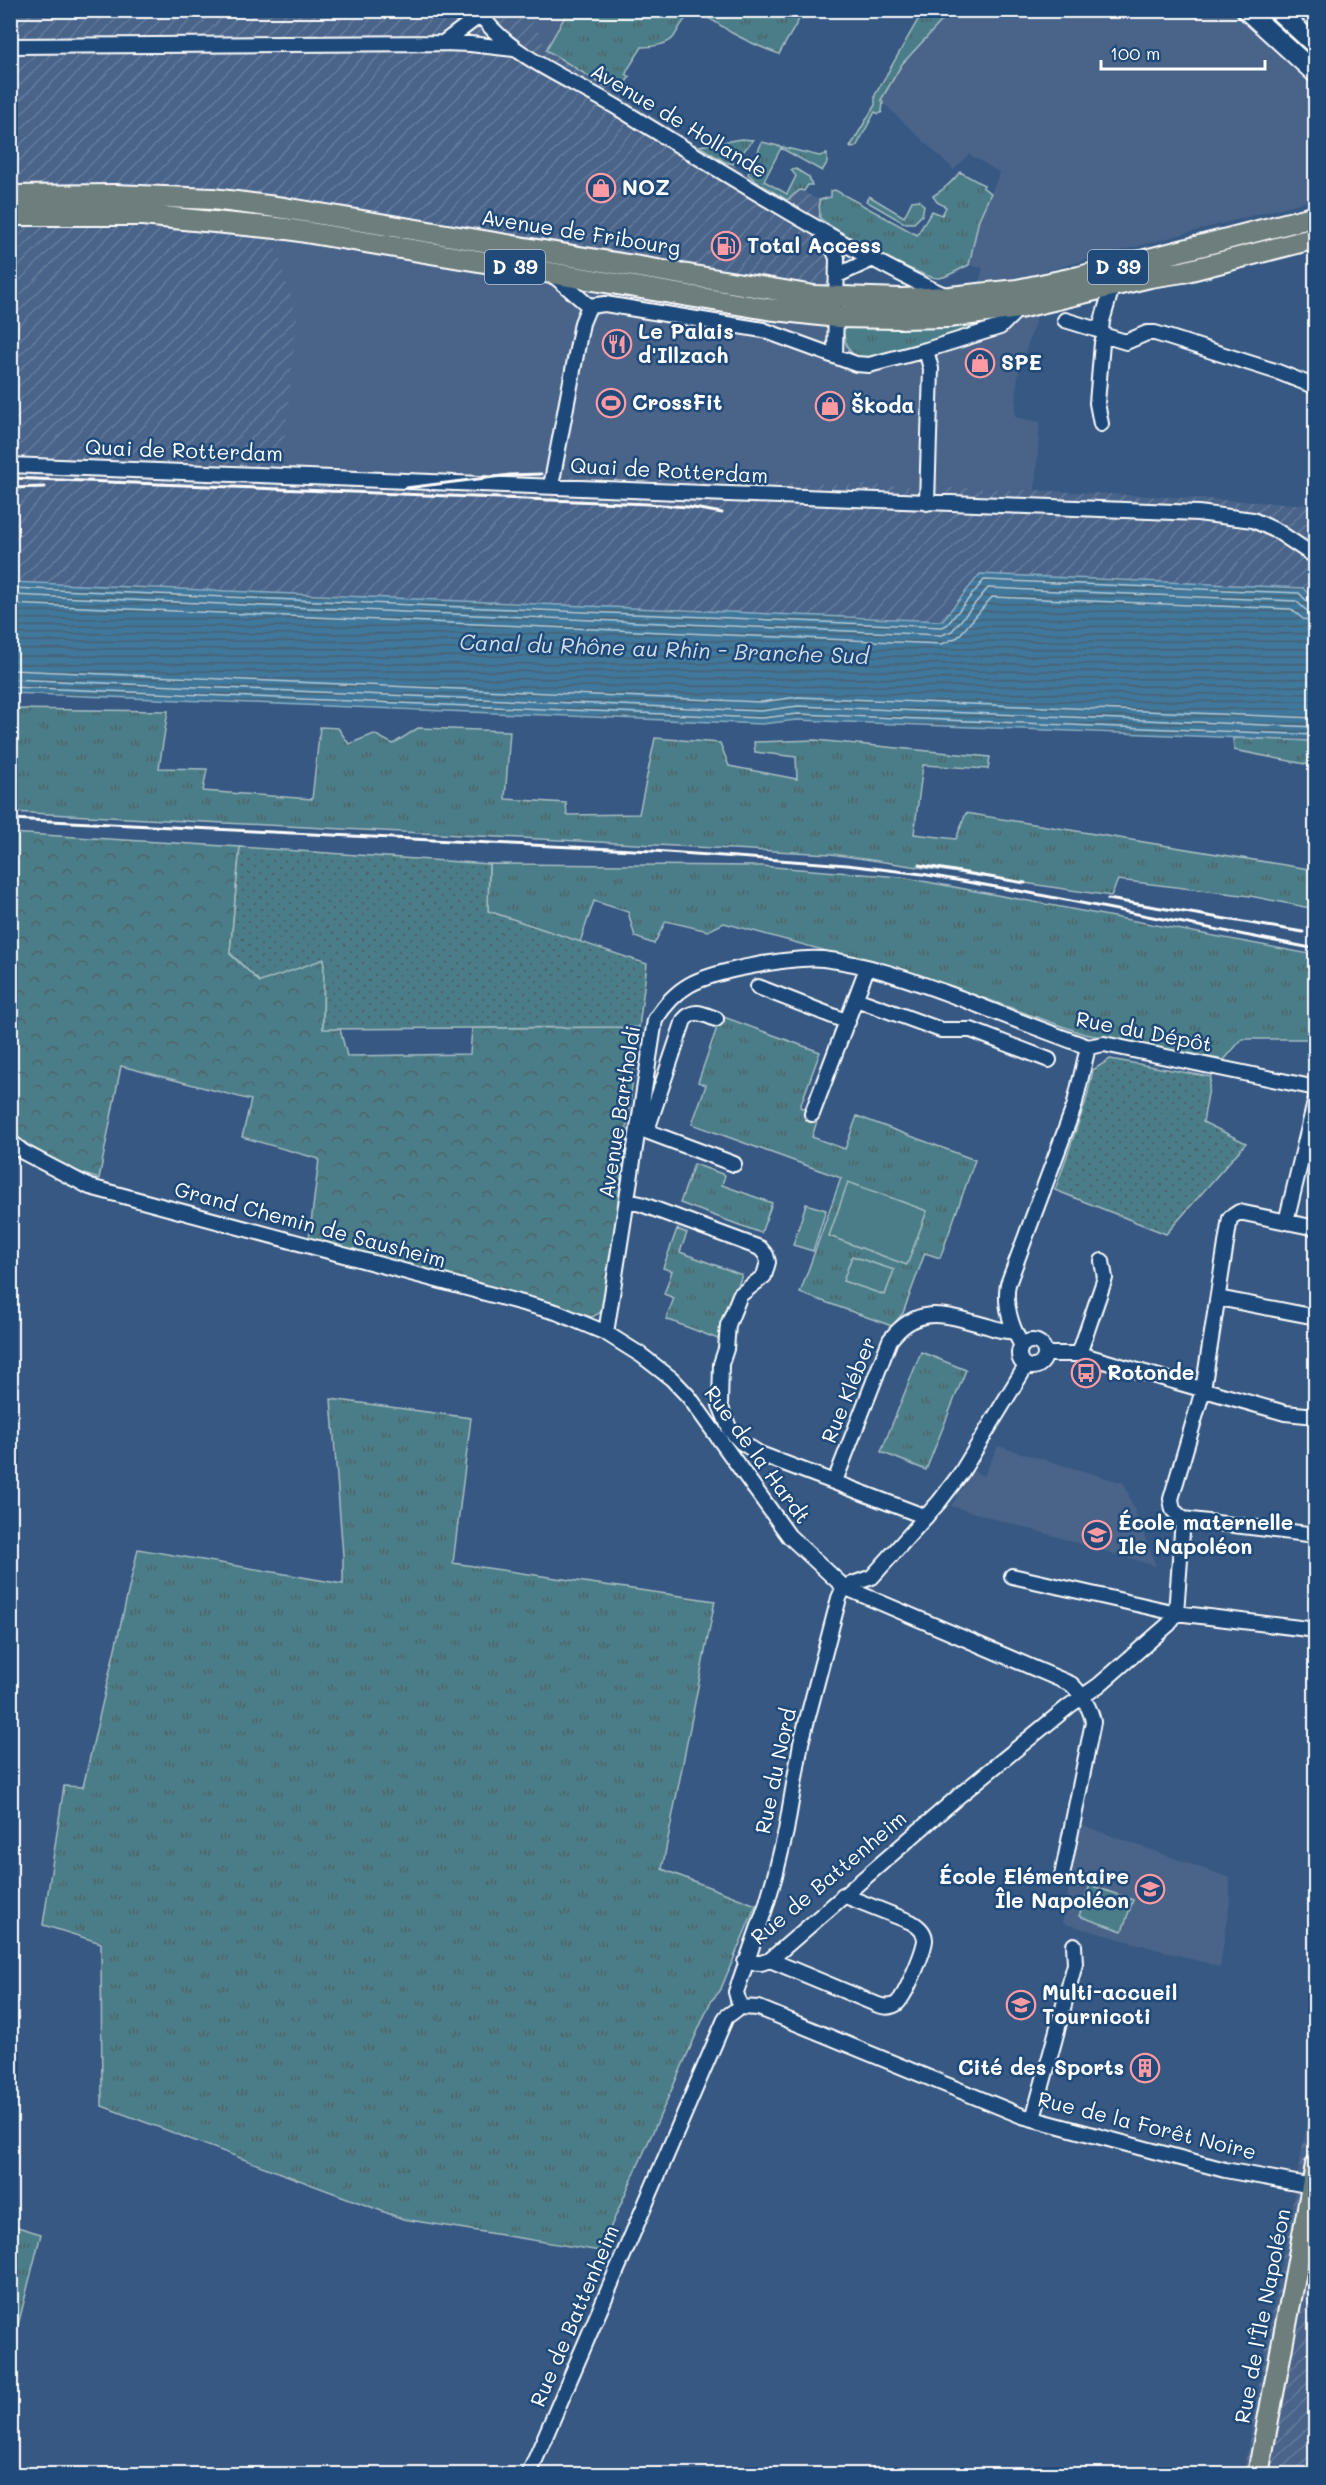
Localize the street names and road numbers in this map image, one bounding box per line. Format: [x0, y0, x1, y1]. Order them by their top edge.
street label: Avenue de Hollande [586, 56, 773, 183]
street label: Avenue de Fribourg [480, 202, 683, 261]
road number: D 39 [485, 250, 545, 284]
road number: D 39 [1088, 250, 1148, 284]
street label: Quai de Rotterdam [85, 433, 284, 466]
street label: Quai de Rotterdam [569, 451, 769, 488]
street label: Rue du Dépôt [1074, 1004, 1215, 1057]
street label: Avenue Bartholdi [592, 1023, 646, 1200]
street label: Grand Chemin de Sausheim [172, 1174, 449, 1273]
street label: Rue Kléber [814, 1332, 881, 1447]
street label: Rue de la Hardt [699, 1380, 817, 1528]
street label: Rue du Nord [748, 1705, 801, 1836]
street label: Rue de Battenheim [745, 1804, 911, 1950]
street label: Rue de la Forêt Noire [1035, 2084, 1259, 2165]
street label: Rue de l'Île Napoléon [1227, 2206, 1296, 2425]
street label: Rue de Battenheim [523, 2220, 624, 2410]

